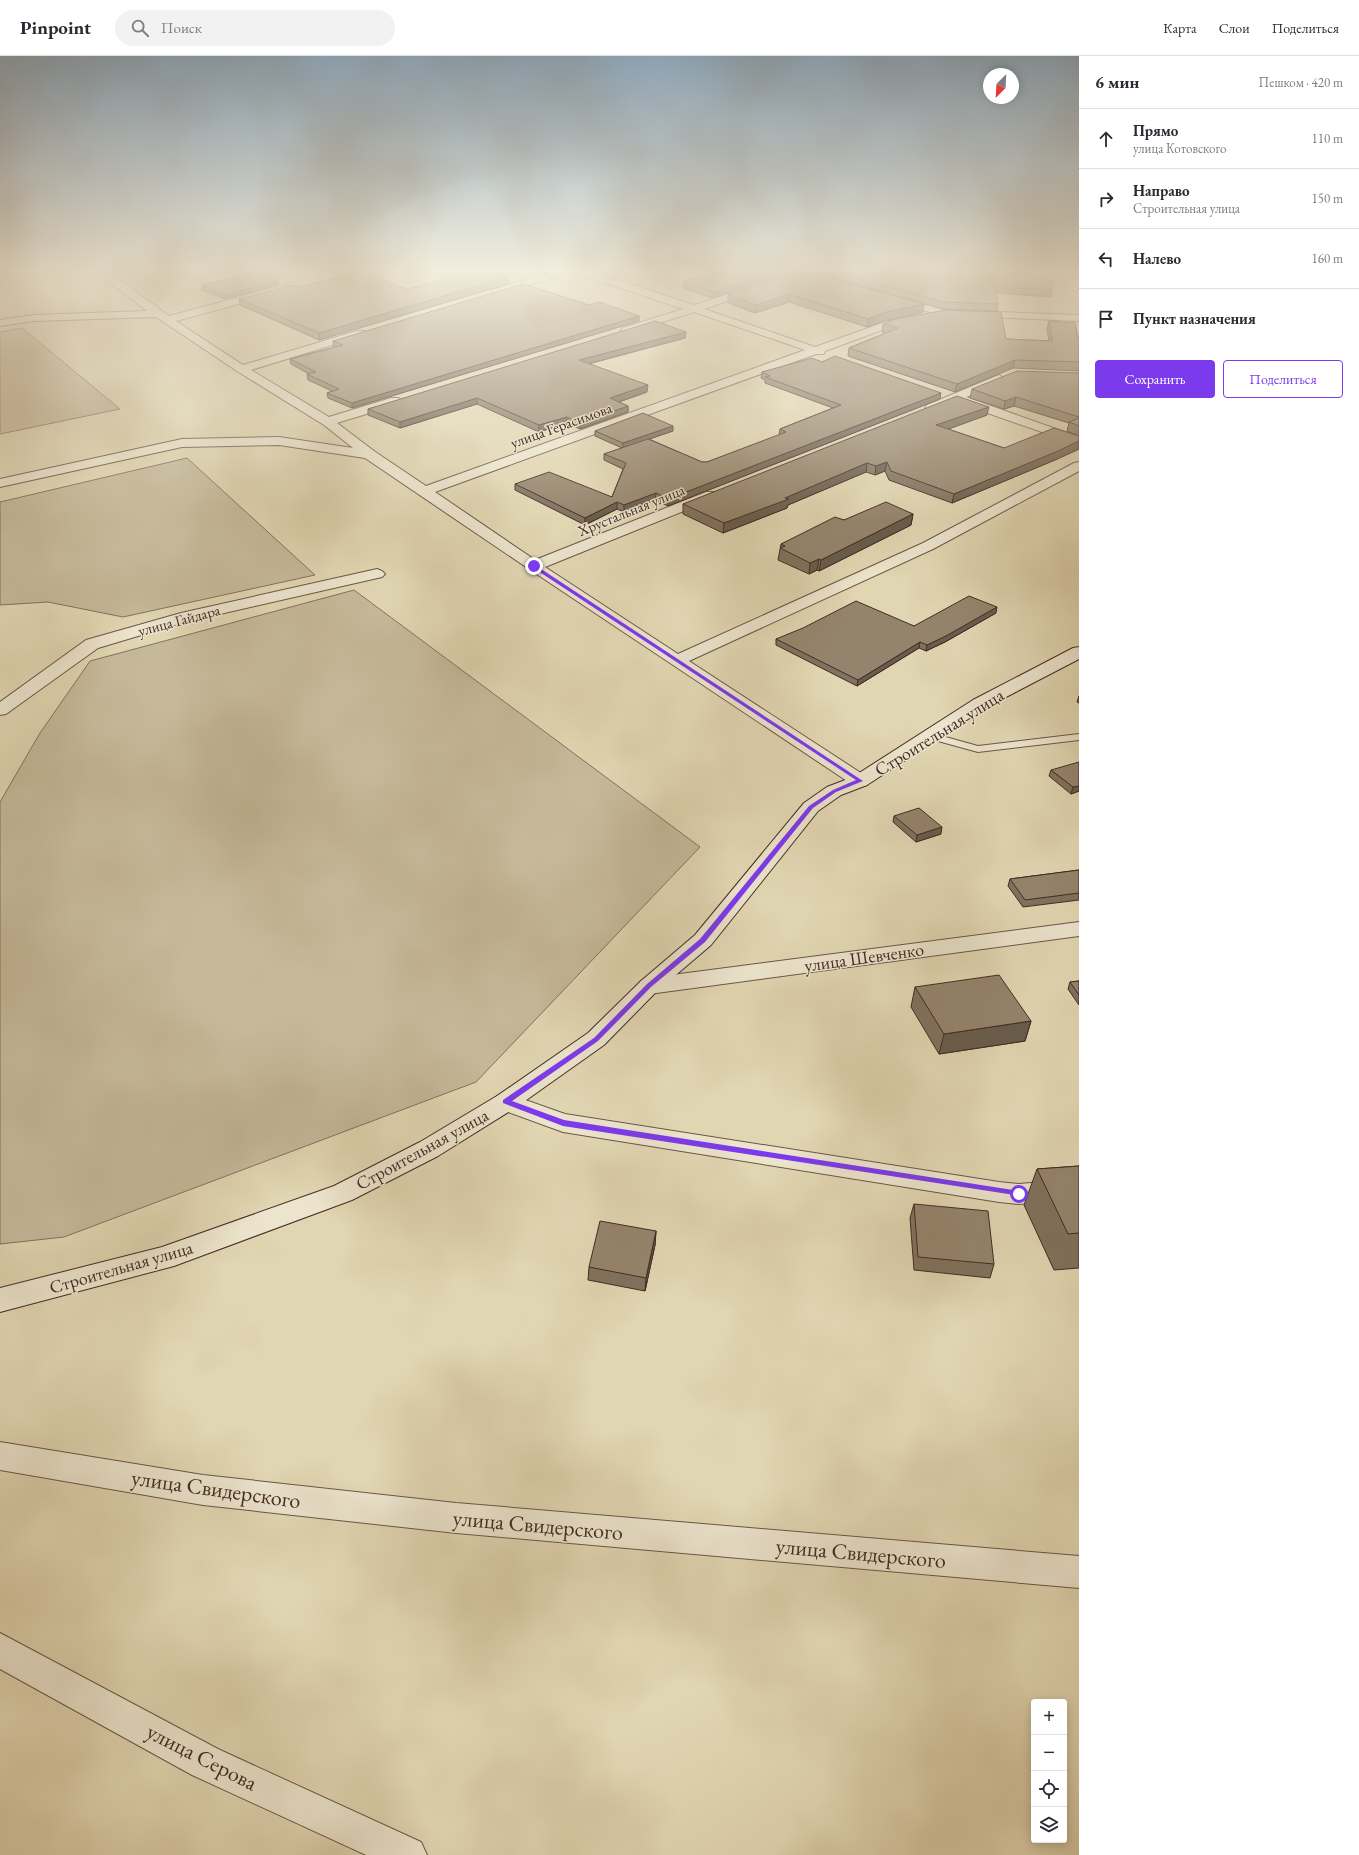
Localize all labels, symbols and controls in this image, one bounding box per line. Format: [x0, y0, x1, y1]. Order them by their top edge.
search box [115, 10, 395, 46]
text: Pinpoint [20, 15, 91, 40]
icon: search [129, 17, 151, 39]
text: Поиск [161, 18, 202, 37]
text: Карта [1163, 19, 1197, 37]
text: Слои [1219, 19, 1250, 37]
text: Поделиться [1272, 19, 1339, 37]
north arrow [983, 68, 1019, 104]
text: 6 мин [1095, 71, 1139, 93]
text: Пешком · 420 m [1259, 74, 1343, 91]
text: Прямо [1133, 121, 1178, 140]
icon: ahead [1095, 128, 1117, 150]
text: 110 m [1312, 130, 1343, 147]
text: улица Котовского [1133, 140, 1227, 157]
text: Направо [1133, 181, 1190, 200]
icon: right [1095, 188, 1117, 210]
text: 150 m [1312, 190, 1343, 207]
text: Строительная улица [1133, 200, 1240, 217]
icon: left [1095, 248, 1117, 270]
text: Налево [1133, 249, 1181, 268]
text: 160 m [1312, 250, 1343, 267]
icon: arrive [1095, 308, 1117, 330]
text: Пункт назначения [1133, 309, 1256, 328]
button: Сохранить [1095, 360, 1215, 398]
button: Поделиться [1223, 360, 1343, 398]
street label: улица Герасимова [508, 398, 614, 452]
street label: Хрустальная улица [574, 480, 687, 541]
route end [525, 557, 543, 575]
street label: улица Гайдара [136, 600, 222, 640]
street label: Строительная улица [870, 683, 1009, 781]
street label: улица Шевченко [803, 937, 925, 977]
street label: Строительная улица [352, 1103, 493, 1195]
route start [1010, 1185, 1028, 1203]
street label: Строительная улица [47, 1235, 196, 1298]
street label: улица Свидерского [129, 1463, 303, 1515]
street label: улица Свидерского [452, 1503, 624, 1547]
street label: улица Свидерского [775, 1531, 947, 1575]
map controls [1031, 1699, 1067, 1843]
button: + [1031, 1699, 1067, 1735]
street label: улица Серова [142, 1717, 262, 1797]
button: − [1031, 1735, 1067, 1771]
button: locate [1031, 1771, 1067, 1807]
button: layers [1031, 1807, 1067, 1843]

